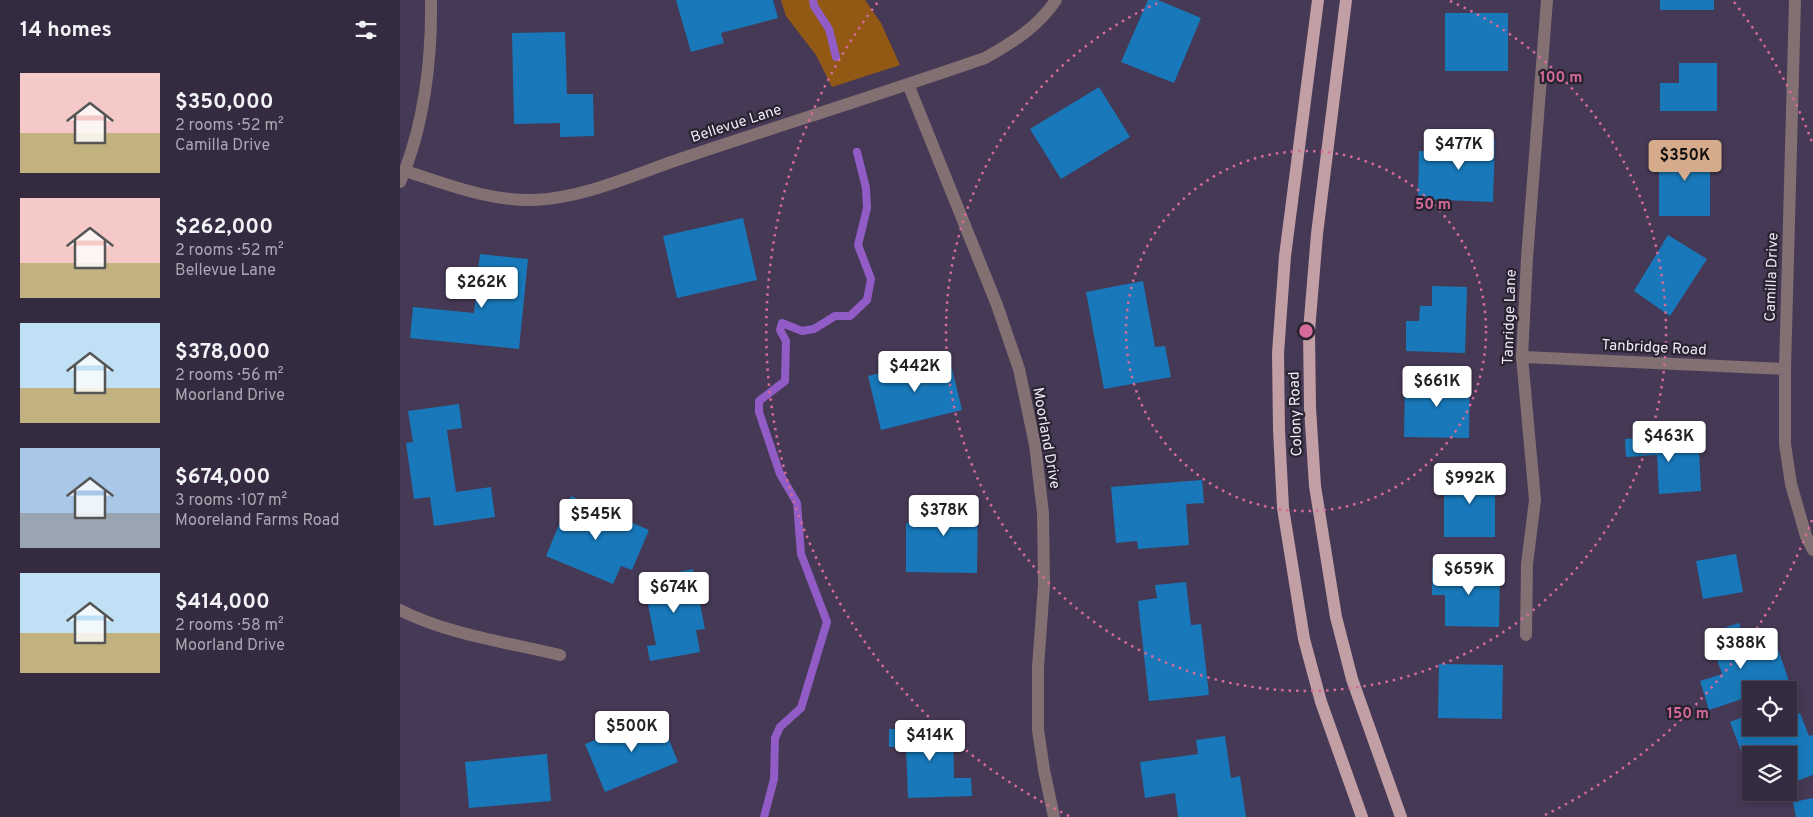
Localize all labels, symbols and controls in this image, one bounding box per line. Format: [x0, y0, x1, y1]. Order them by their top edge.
icon: filters [352, 16, 380, 44]
text: 14 homes [20, 17, 112, 44]
text: 100 m [1540, 69, 1582, 88]
text: $350,000 [175, 89, 274, 116]
icon: home [60, 93, 120, 153]
street label: Bellevue Lane [689, 101, 784, 148]
text: 2 rooms · 52 m² [175, 116, 284, 136]
pin: $477K [1424, 128, 1494, 171]
text: $477K [1435, 135, 1483, 155]
text: Camilla Drive [175, 136, 270, 156]
pin: $350K [1650, 140, 1720, 182]
text: $350K [1660, 146, 1710, 166]
text: 50 m [1415, 196, 1451, 215]
text: $262,000 [175, 214, 273, 241]
icon: home [60, 218, 120, 278]
street label: Camilla Drive [1761, 232, 1784, 322]
text: 2 rooms · 52 m² [175, 241, 284, 261]
text: Bellevue Lane [175, 261, 276, 281]
pin: $262K [447, 266, 517, 309]
street label: Tanridge Lane [1499, 269, 1522, 365]
text: $262K [457, 273, 507, 293]
centre of rings [1297, 322, 1315, 340]
street label: Tanbridge Road [1601, 336, 1707, 361]
text: $378,000 [175, 339, 270, 366]
icon: home [60, 343, 120, 403]
pin: $442K [880, 350, 950, 393]
text: $442K [889, 357, 941, 377]
text: 2 rooms · 56 m² [175, 366, 284, 386]
pin: $661K [1402, 366, 1472, 408]
street label: Colony Road [1286, 371, 1307, 457]
text: $661K [1413, 372, 1461, 392]
text: Moorland Drive [175, 386, 285, 406]
street label: Moorland Drive [1027, 386, 1064, 491]
pin: $463K [1634, 420, 1704, 463]
text: $463K [1644, 427, 1694, 447]
pin: $992K [1435, 462, 1505, 505]
text: $674,000 [175, 464, 270, 491]
icon: home [60, 468, 120, 528]
text: $992K [1445, 469, 1495, 489]
text: 3 rooms · 107 m² [175, 491, 287, 511]
pin: $378K [909, 494, 979, 537]
pin: $545K [561, 498, 631, 541]
text: $378K [920, 501, 968, 521]
text: $545K [570, 505, 622, 525]
text: Mooreland Farms Road [175, 511, 340, 531]
pin: $659K [1434, 554, 1504, 596]
text: $659K [1444, 560, 1494, 580]
pin: $674K [639, 572, 709, 614]
text: $674K [650, 578, 698, 598]
text: $414,000 [175, 589, 270, 616]
icon: home [60, 593, 120, 653]
text: 2 rooms · 58 m² [175, 616, 284, 636]
pin: $388K [1706, 628, 1776, 670]
text: $388K [1716, 634, 1766, 654]
text: Moorland Drive [175, 636, 285, 656]
map controls [1742, 681, 1797, 801]
button: locate [1742, 681, 1797, 736]
text: 150 m [1667, 705, 1709, 724]
pin: $500K [597, 710, 667, 753]
text: $500K [606, 717, 658, 737]
pin: $414K [895, 720, 965, 762]
text: $414K [906, 726, 954, 746]
button: layers [1742, 746, 1797, 801]

